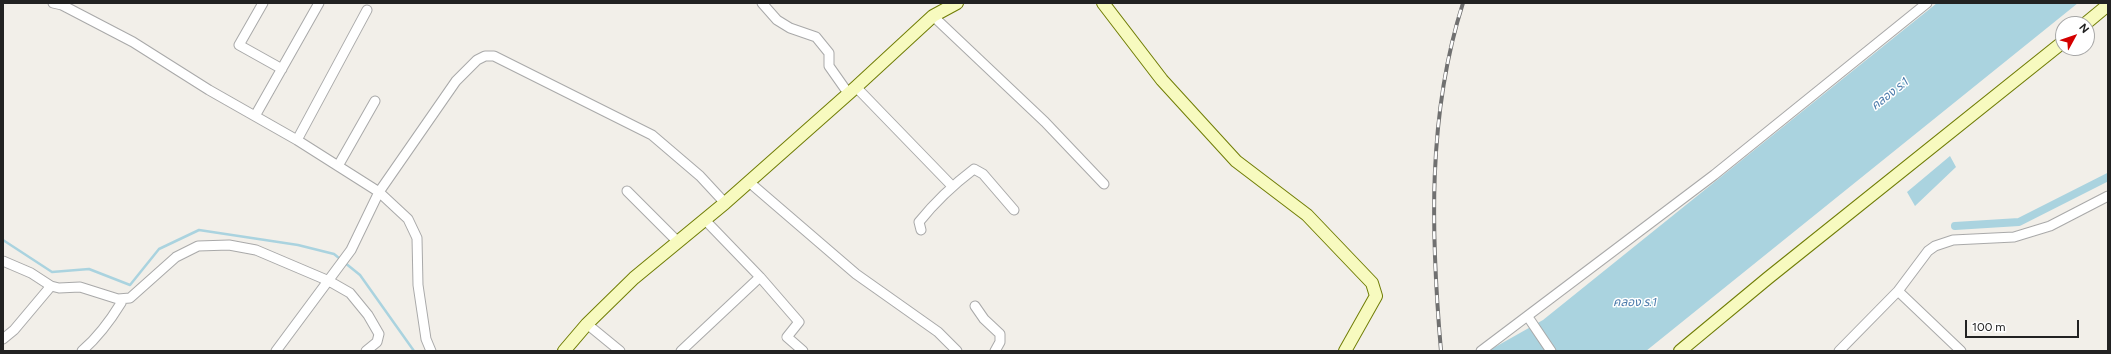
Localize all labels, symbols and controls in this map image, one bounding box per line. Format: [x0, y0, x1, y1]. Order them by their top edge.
north arrow [2055, 16, 2095, 56]
text: N [2076, 21, 2092, 36]
water label: คลอง ร.1 [1868, 75, 1912, 113]
water label: คลอง ร.1 [1613, 295, 1657, 309]
scale bar [1967, 312, 2081, 338]
text: 100 m [1972, 320, 2006, 334]

